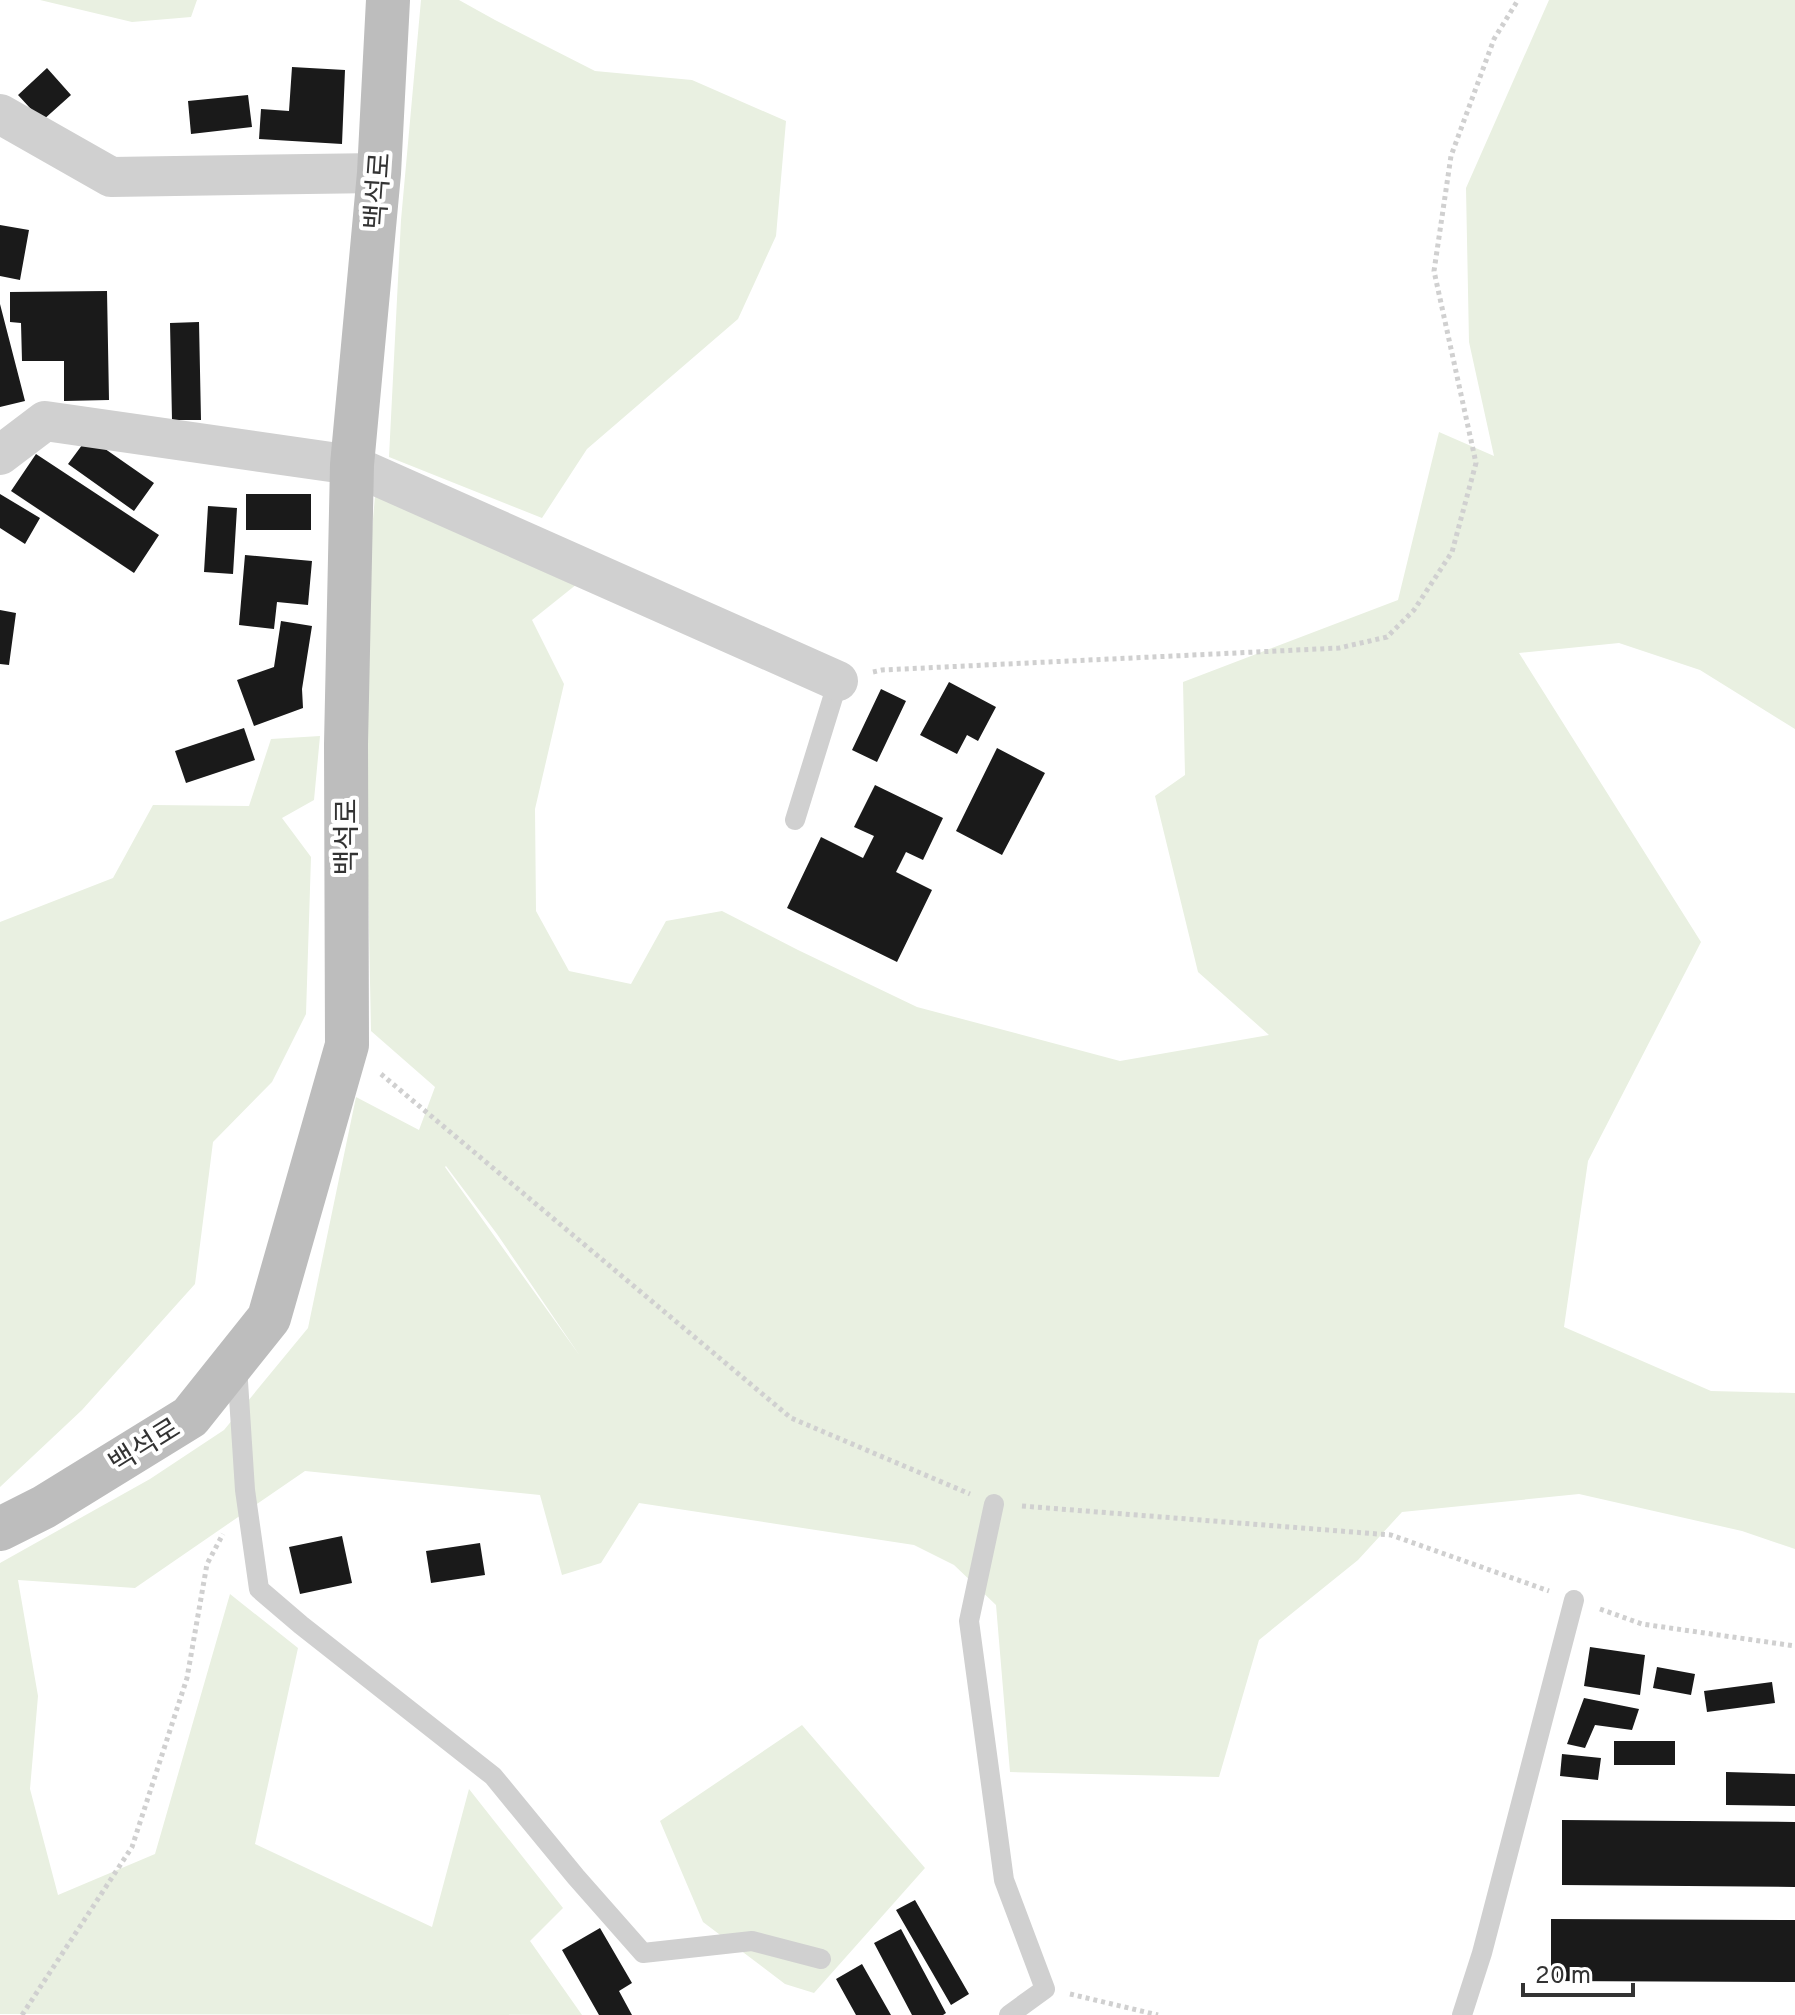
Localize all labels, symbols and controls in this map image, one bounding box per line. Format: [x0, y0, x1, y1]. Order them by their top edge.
street label: 백석로 [359, 151, 401, 231]
street label: 백석로 [331, 798, 367, 876]
street label: 백석로 [103, 1412, 188, 1483]
scale bar [1523, 1947, 1633, 1997]
text: 20 m [1535, 1962, 1591, 1992]

